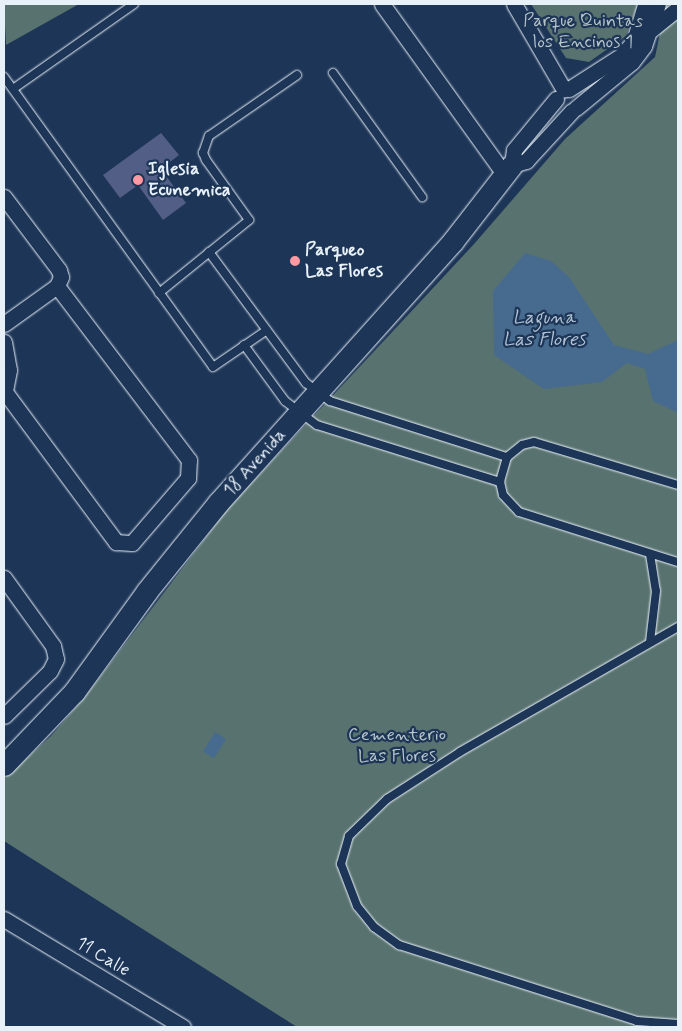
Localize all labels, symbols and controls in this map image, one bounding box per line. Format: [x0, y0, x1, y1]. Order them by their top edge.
park label: Parque Quintas los Encinos 1 [523, 11, 643, 54]
place label: Iglesia Ecunemica [148, 159, 231, 202]
marker: Iglesia Ecunemica [132, 174, 144, 186]
place label: Parqueo Las Flores [305, 240, 384, 282]
marker: Parqueo Las Flores [289, 255, 301, 267]
water label: Laguna Las Flores [502, 307, 586, 351]
street label: 18 Avenida [219, 425, 291, 501]
park label: Cementerio Las Flores [348, 725, 446, 768]
street label: 11 Calle [72, 932, 134, 982]

